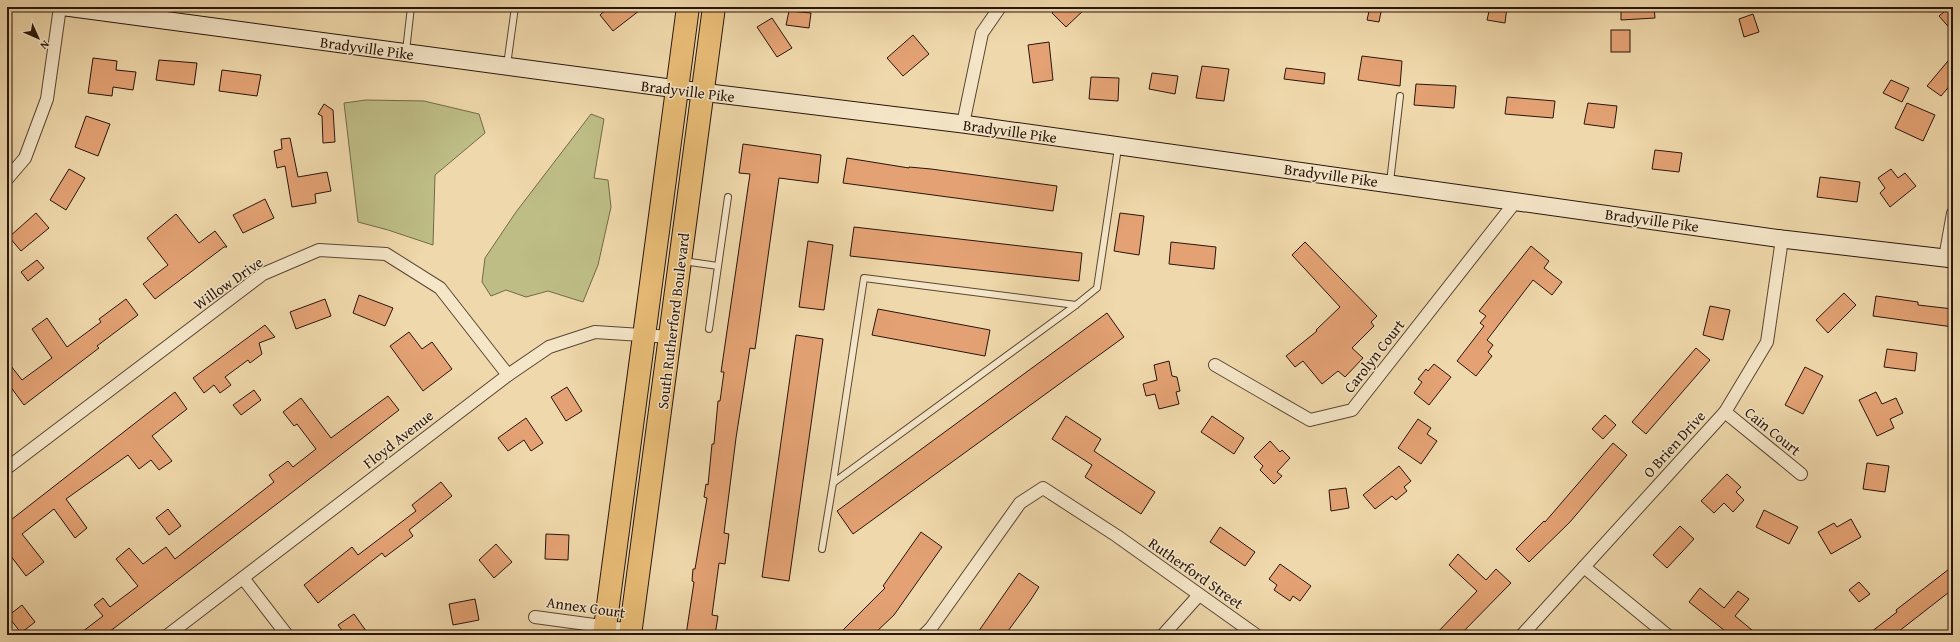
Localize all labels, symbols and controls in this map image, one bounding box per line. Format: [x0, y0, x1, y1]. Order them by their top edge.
north arrow [18, 18, 58, 58]
street label: Bradyville Pike [319, 31, 415, 65]
text: N [36, 37, 53, 54]
street label: Bradyville Pike [640, 75, 736, 107]
street label: Bradyville Pike [962, 114, 1058, 148]
street label: Bradyville Pike [1283, 158, 1379, 192]
street label: Bradyville Pike [1604, 203, 1700, 237]
street label: South Rutherford Boulevard [652, 232, 694, 410]
street label: Willow Drive [189, 251, 267, 315]
street label: Carolyn Court [1339, 314, 1410, 397]
street label: Cain Court [1741, 402, 1806, 461]
street label: Floyd Avenue [358, 405, 438, 473]
street label: O Brien Drive [1638, 406, 1710, 482]
street label: Rutherford Street [1144, 532, 1248, 614]
street label: Annex Court [545, 591, 627, 623]

